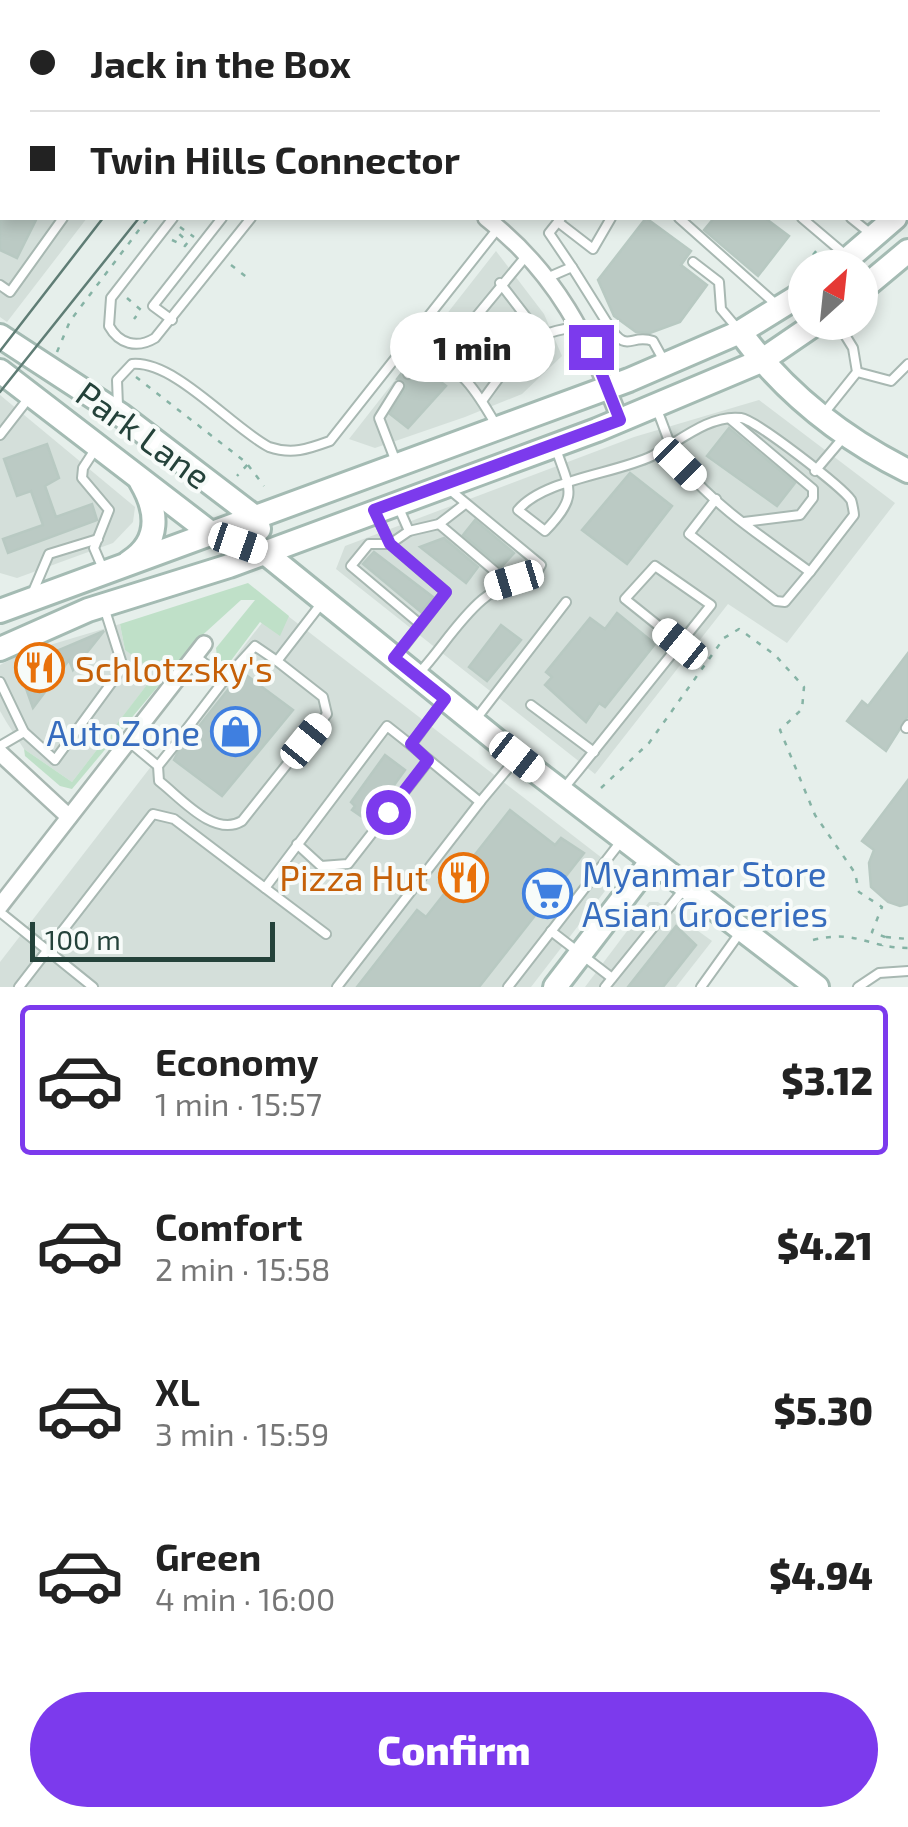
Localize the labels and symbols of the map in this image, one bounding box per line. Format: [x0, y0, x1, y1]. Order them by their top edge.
north arrow [788, 250, 878, 340]
callout: 1 min [391, 312, 556, 382]
route end [569, 325, 614, 370]
street label: Park Lane [69, 371, 219, 497]
car [648, 432, 712, 496]
car [205, 519, 271, 567]
car [481, 557, 547, 603]
car [647, 613, 713, 675]
restaurant icon: Schlotzsky's [14, 642, 66, 694]
place label: Schlotzsky's [75, 647, 273, 689]
shop icon: AutoZone [209, 706, 261, 758]
car [275, 708, 337, 774]
place label: AutoZone [46, 711, 200, 753]
car [484, 727, 550, 787]
route start [366, 790, 411, 835]
restaurant icon: Pizza Hut [437, 851, 489, 903]
place label: Myanmar Store Asian Groceries [582, 852, 828, 934]
place label: Pizza Hut [279, 856, 428, 898]
supermarket icon: Myanmar Store Asian Groceries [521, 867, 573, 919]
scale bar [30, 917, 275, 961]

